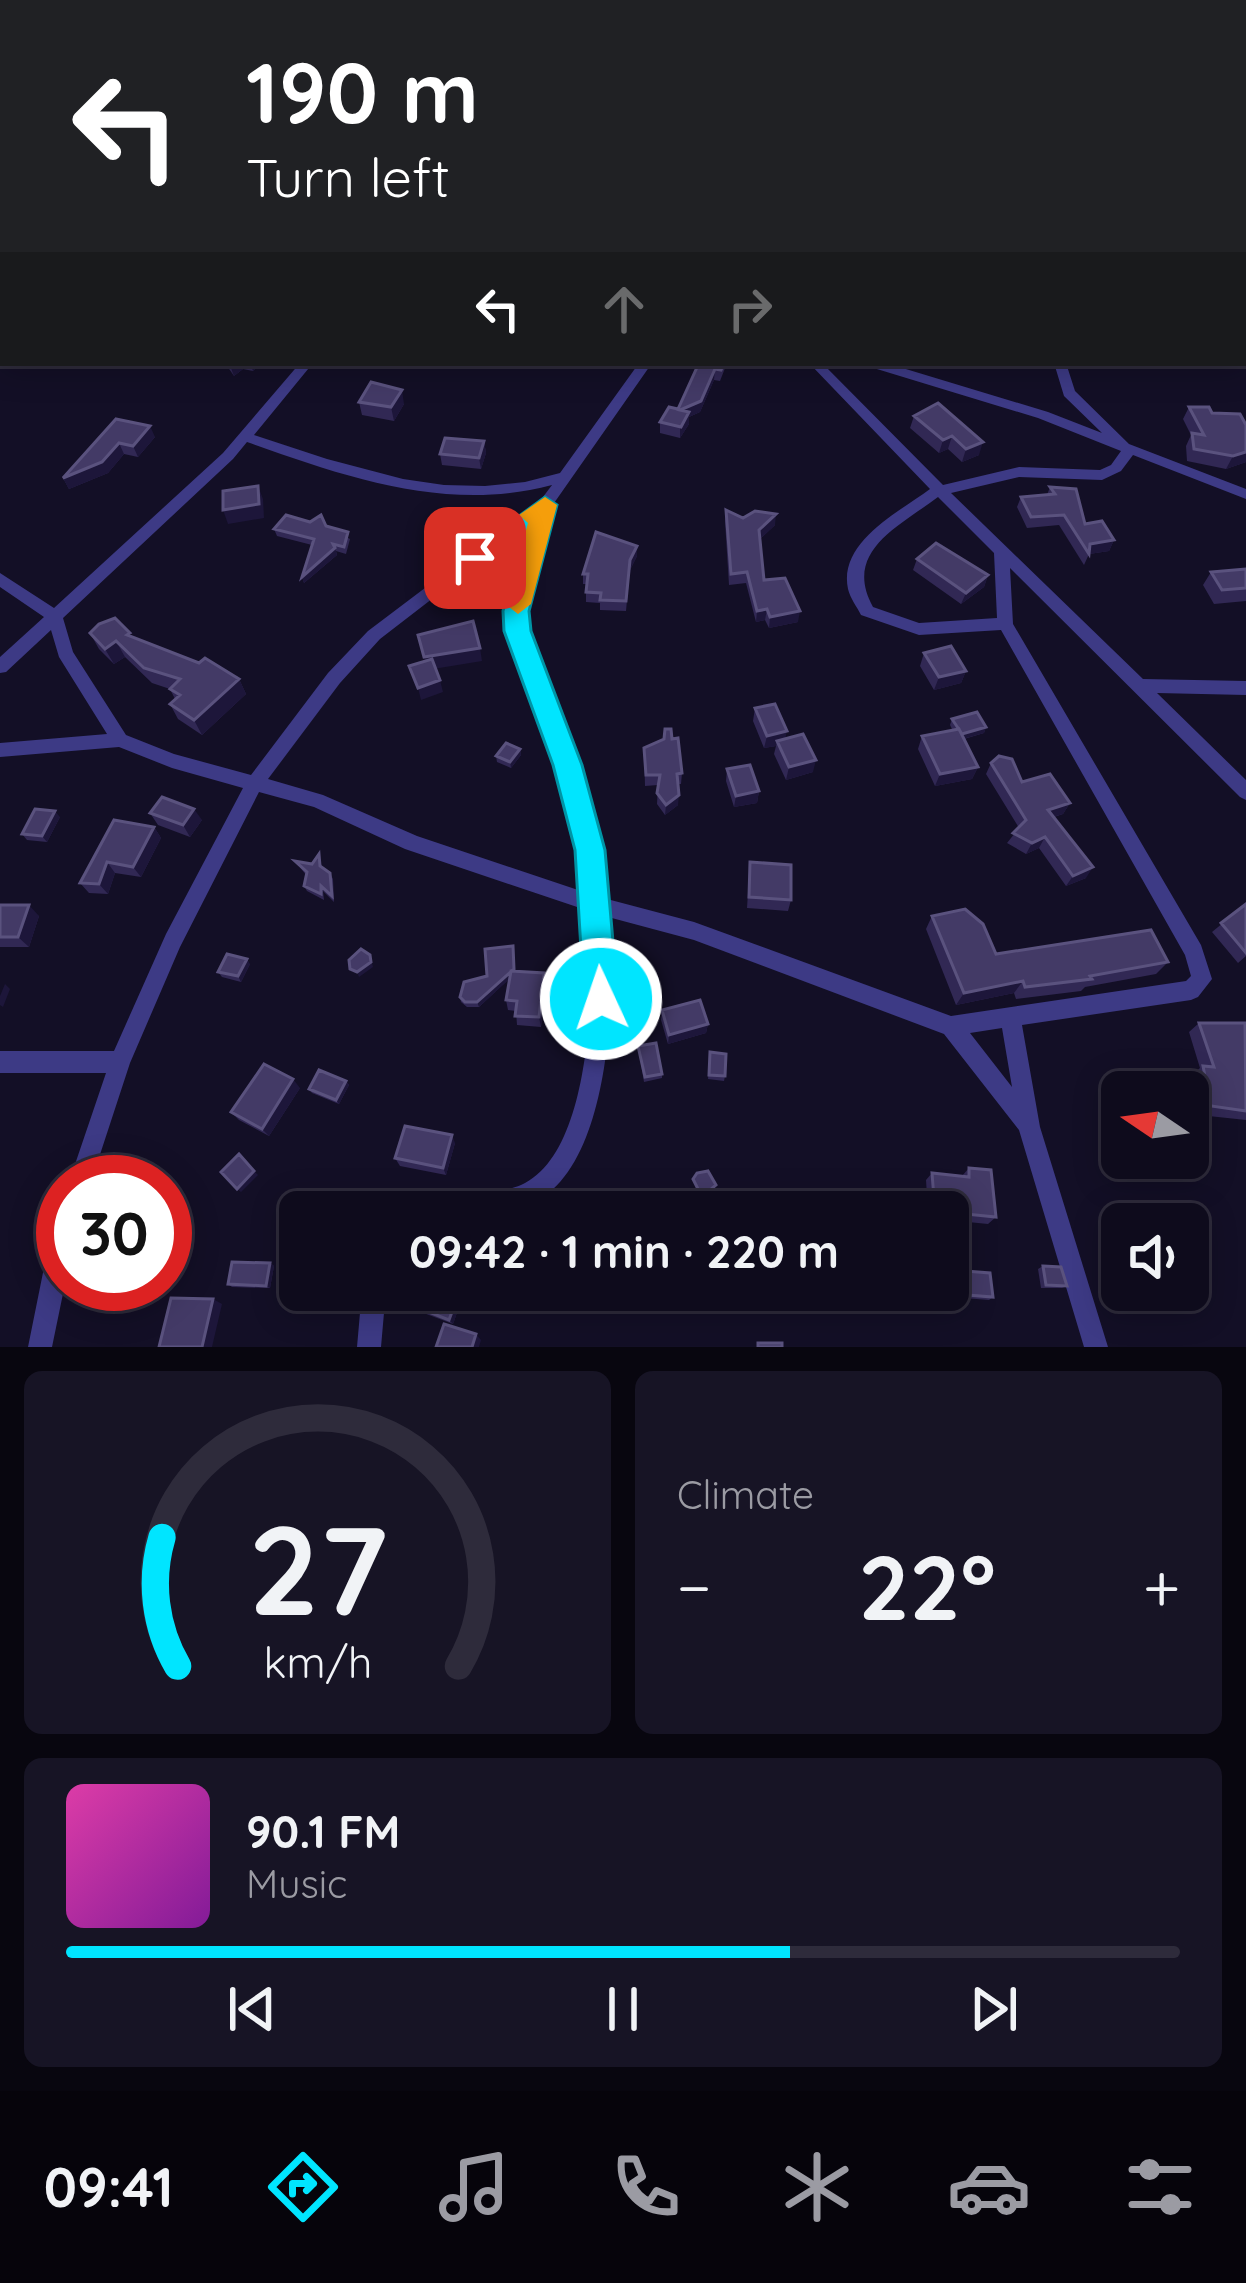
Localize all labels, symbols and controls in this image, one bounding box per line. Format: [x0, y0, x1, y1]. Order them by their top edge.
text: 190 m [246, 39, 479, 144]
icon: left [48, 48, 204, 204]
text: Turn left [246, 143, 450, 211]
icon: left [465, 276, 531, 342]
icon: ahead [591, 276, 657, 342]
icon: right [717, 276, 783, 342]
pin [424, 507, 526, 609]
icon: arrive [442, 525, 508, 591]
position arrow [538, 936, 664, 1062]
north arrow [1101, 1071, 1209, 1179]
map controls [1101, 1071, 1209, 1311]
speed limit sign: 30 [36, 1155, 192, 1311]
button: sound [1101, 1203, 1209, 1311]
text: 09:42 · 1 min · 220 m [409, 1223, 839, 1279]
text: Climate [677, 1470, 814, 1519]
text: 27 [248, 1490, 387, 1646]
text: 22° [858, 1530, 996, 1643]
text: − [677, 1545, 711, 1628]
text: + [1143, 1545, 1180, 1628]
text: km/h [263, 1634, 372, 1688]
text: 90.1 FM [246, 1803, 400, 1859]
text: Music [246, 1859, 347, 1908]
icon: previous [219, 1976, 285, 2042]
icon: pause [590, 1976, 656, 2042]
icon: next [961, 1976, 1027, 2042]
icon: directions [261, 2145, 345, 2229]
icon: music [432, 2145, 516, 2229]
icon: phone [604, 2145, 688, 2229]
icon: climate [775, 2145, 859, 2229]
icon: car [947, 2145, 1031, 2229]
icon: filters [1118, 2145, 1202, 2229]
text: 09:41 [44, 2153, 173, 2221]

